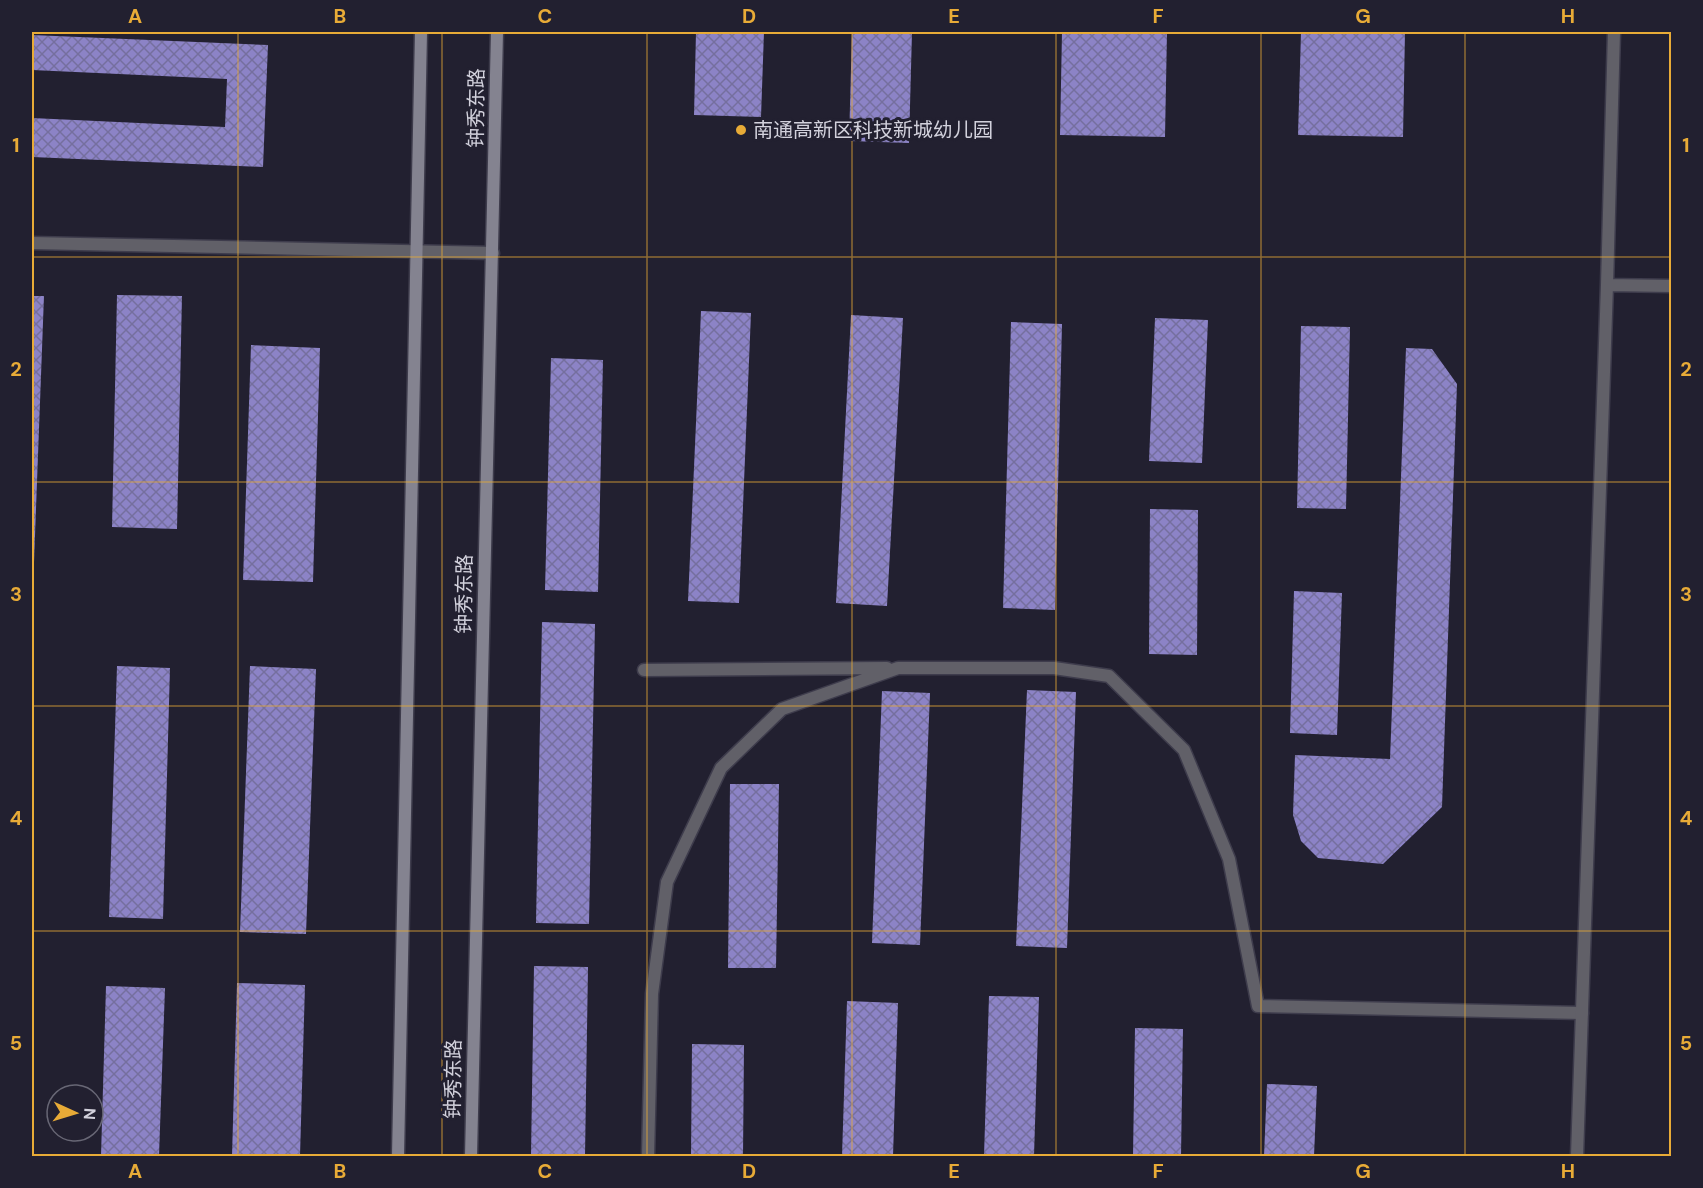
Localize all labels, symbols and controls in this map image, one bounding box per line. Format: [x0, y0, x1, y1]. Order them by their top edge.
text: A [128, 3, 142, 29]
text: B [334, 3, 346, 29]
text: C [538, 3, 552, 29]
text: D [742, 3, 756, 29]
text: E [948, 3, 960, 29]
text: F [1152, 3, 1164, 29]
text: G [1355, 3, 1371, 29]
text: H [1561, 3, 1575, 29]
street label: 钟秀东路 [462, 68, 490, 148]
place label: 南通高新区科技新城幼儿园 [753, 117, 993, 143]
marker: 南通高新区科技新城幼儿园 [734, 123, 748, 137]
text: 1 [12, 132, 20, 158]
text: 1 [1682, 132, 1690, 158]
text: 2 [10, 356, 22, 382]
text: 2 [1680, 356, 1692, 382]
street label: 钟秀东路 [450, 554, 478, 634]
text: 3 [10, 581, 22, 607]
text: 3 [1680, 581, 1692, 607]
text: 4 [10, 805, 23, 831]
text: 4 [1680, 805, 1693, 831]
text: 5 [10, 1030, 22, 1056]
text: 5 [1680, 1030, 1692, 1056]
street label: 钟秀东路 [439, 1039, 467, 1119]
north arrow [45, 1083, 105, 1143]
text: N [79, 1107, 100, 1121]
text: A [128, 1158, 142, 1184]
text: B [334, 1158, 346, 1184]
text: C [538, 1158, 552, 1184]
text: D [742, 1158, 756, 1184]
text: E [948, 1158, 960, 1184]
text: F [1152, 1158, 1164, 1184]
text: G [1355, 1158, 1371, 1184]
text: H [1561, 1158, 1575, 1184]

